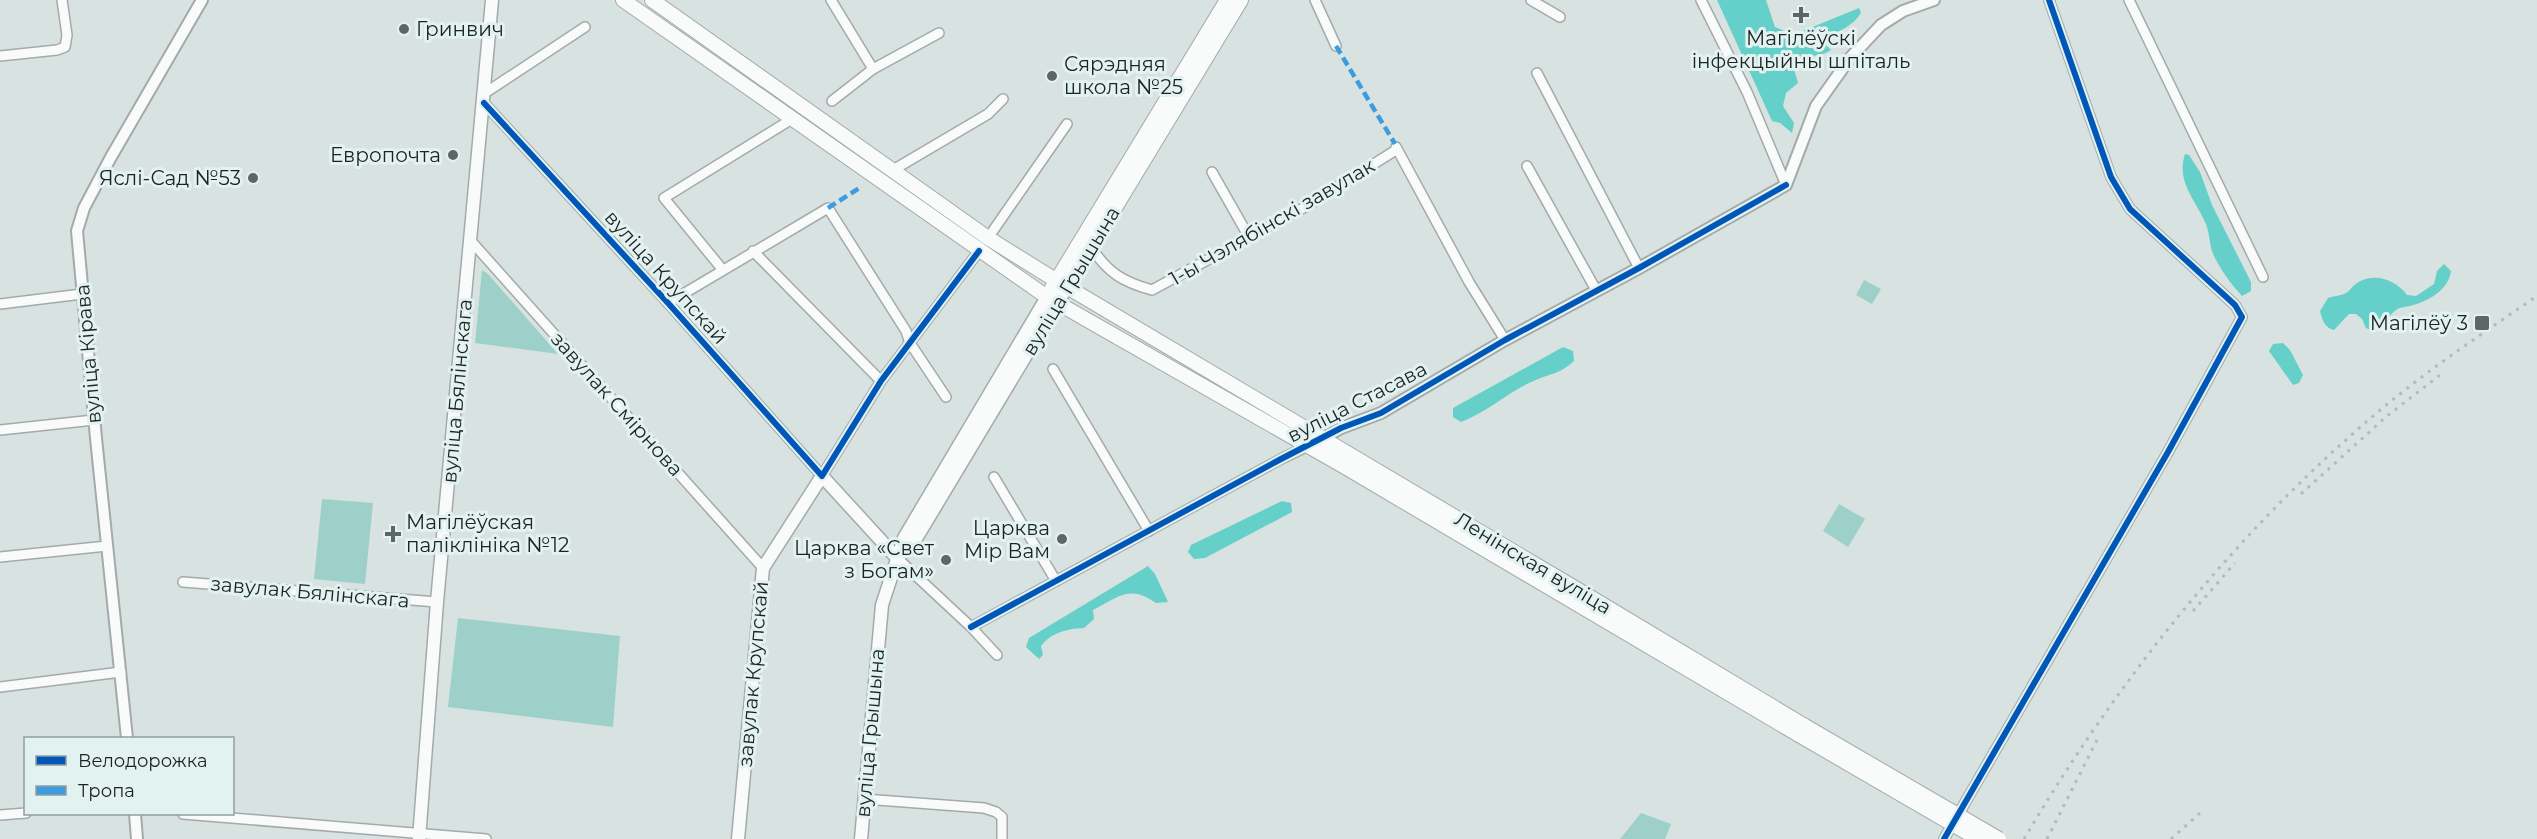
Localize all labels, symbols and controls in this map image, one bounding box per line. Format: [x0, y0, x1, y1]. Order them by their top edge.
marker: Магілёўскі інфекцыйны шпіталь [1792, 6, 1810, 24]
place label: Гринвич [416, 17, 504, 41]
marker: Гринвич [397, 22, 411, 36]
place label: Магілёўскі інфекцыйны шпіталь [1692, 26, 1910, 73]
place label: Сярэдняя школа №25 [1064, 52, 1183, 99]
marker: Сярэдняя школа №25 [1045, 69, 1059, 83]
place label: Европочта [330, 143, 441, 167]
marker: Европочта [446, 148, 460, 162]
street label: 1-ы Чэлябінскі завулак [1165, 153, 1379, 291]
place label: Яслі-Сад №53 [99, 166, 241, 190]
marker: Яслі-Сад №53 [246, 171, 260, 185]
street label: вуліца Грышына [1017, 202, 1125, 360]
street label: вуліца Крупскай [600, 205, 732, 349]
street label: вуліца Кірава [70, 283, 106, 425]
street label: вуліца Бялінскага [437, 298, 477, 484]
place label: Магілёў 3 [2370, 311, 2468, 335]
marker: Магілёў 3 [2473, 314, 2491, 332]
street label: завулак Смірнова [546, 327, 688, 481]
street label: вуліца Стасава [1283, 356, 1431, 448]
street label: Ленінская вуліца [1450, 507, 1616, 619]
place label: Магілёўская паліклініка №12 [406, 510, 569, 557]
place label: Царква Мір Вам [964, 516, 1050, 563]
marker: Магілёўская паліклініка №12 [384, 525, 402, 543]
marker: Царква Мір Вам [1055, 532, 1069, 546]
place label: Царква «Свет з Богам» [794, 536, 935, 583]
marker: Царква «Свет з Богам» [939, 553, 953, 567]
street label: завулак Бялінскага [209, 571, 411, 613]
street label: завулак Крупскай [733, 580, 773, 768]
street label: вуліца Грышына [851, 648, 889, 818]
legend [24, 737, 234, 815]
text: Велодорожка [78, 750, 207, 772]
text: Тропа [78, 780, 135, 802]

